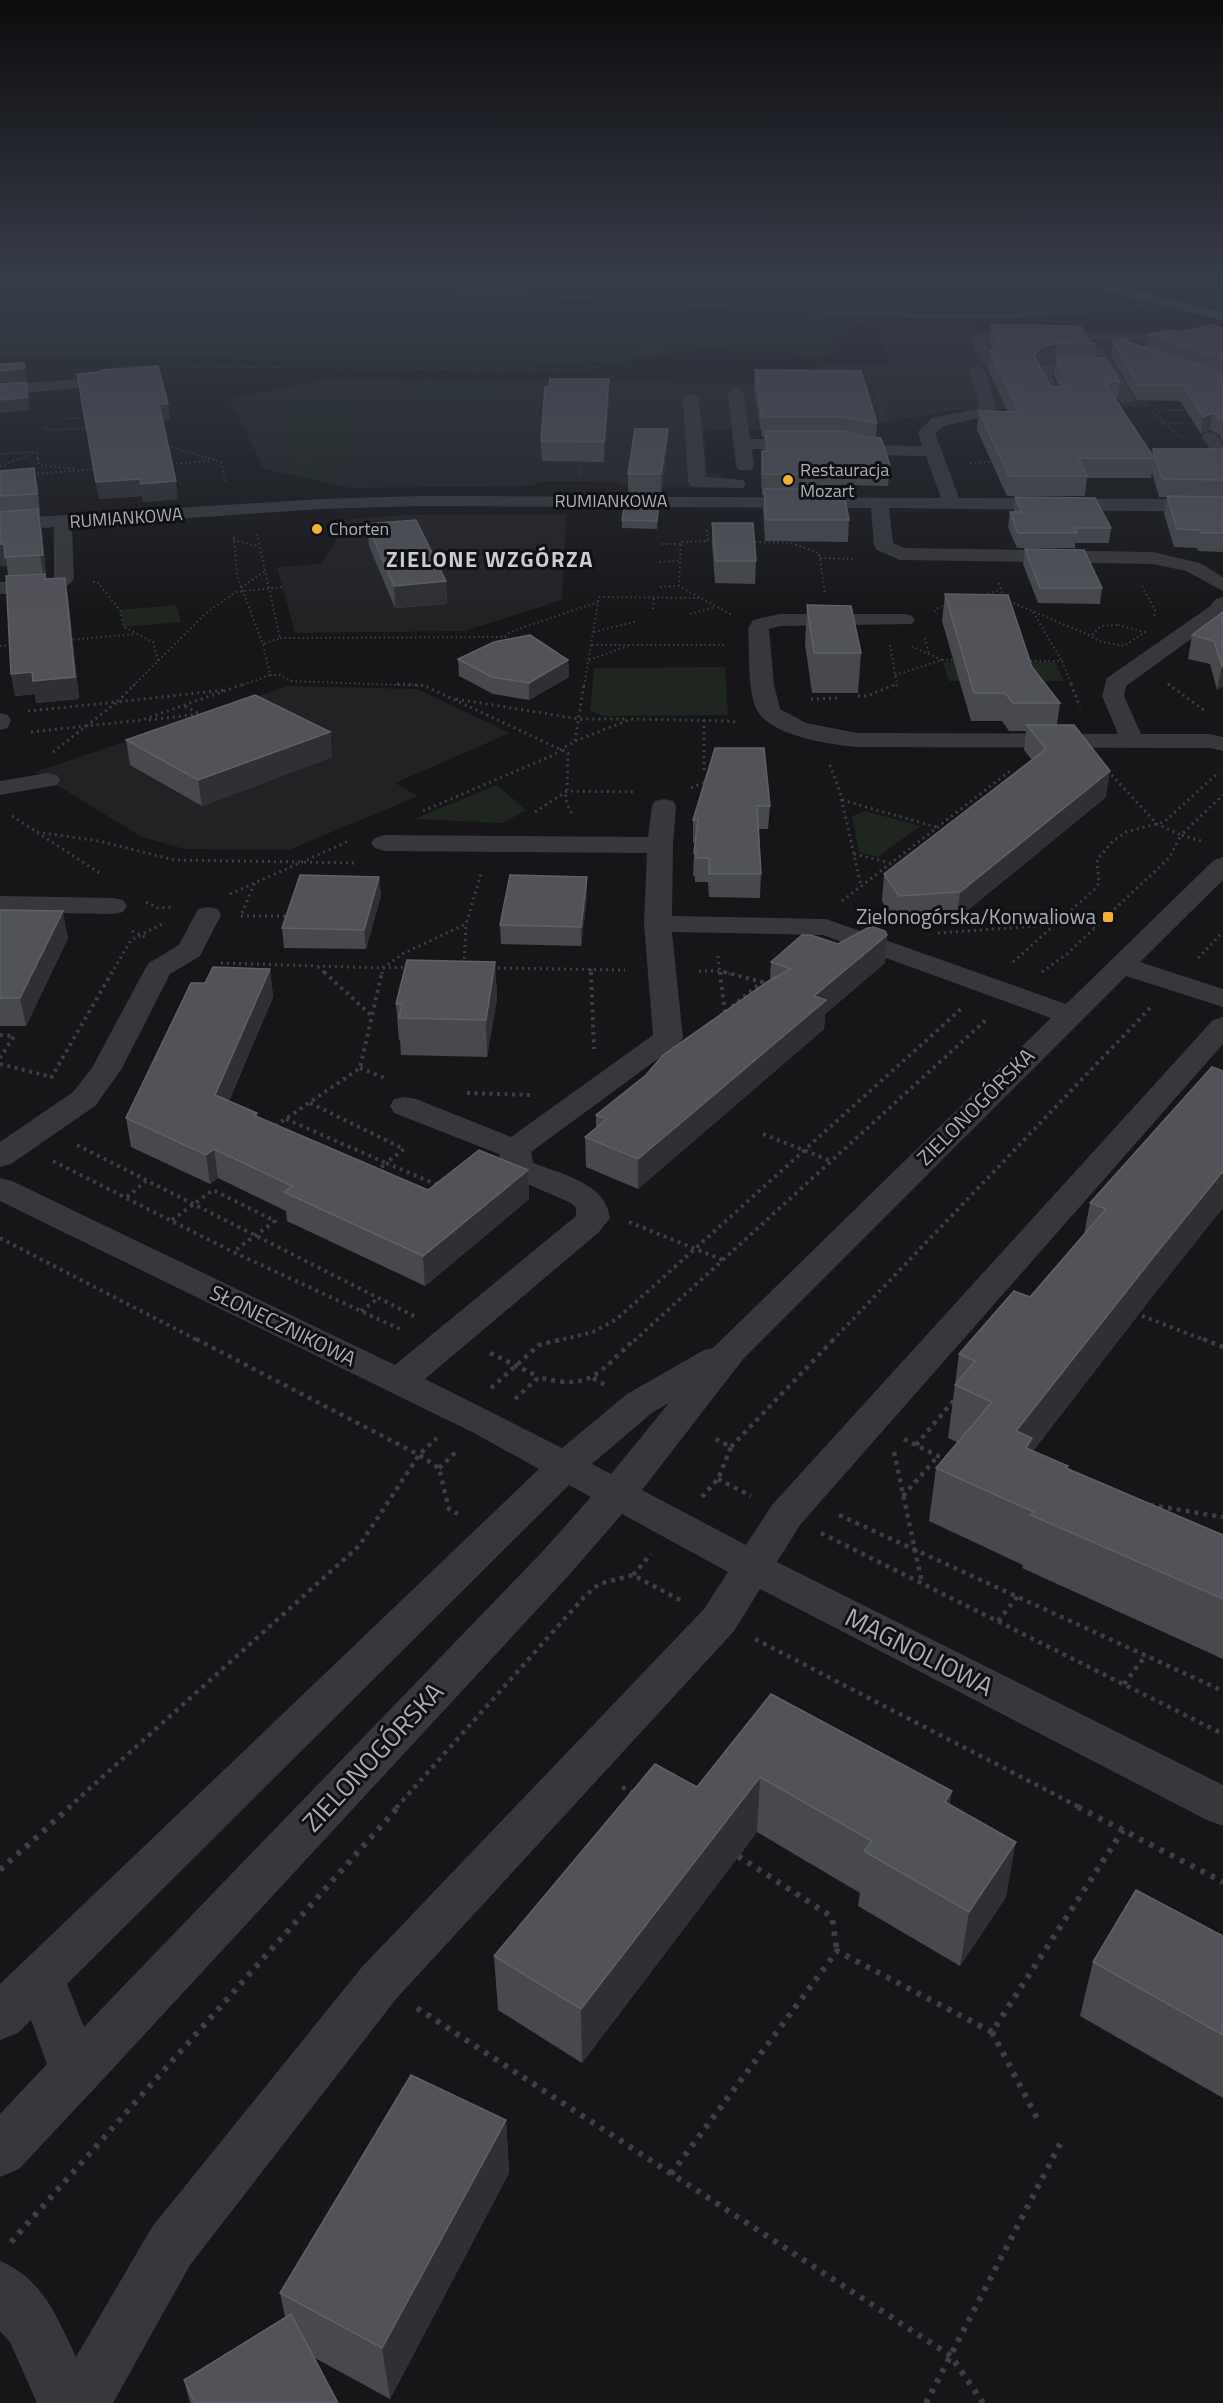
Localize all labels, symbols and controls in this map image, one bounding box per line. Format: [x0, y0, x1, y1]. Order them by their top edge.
place label: Restauracja Mozart [800, 456, 889, 504]
marker: Restauracja Mozart [781, 473, 795, 487]
street label: RUMIANKOWA [554, 487, 668, 514]
street label: RUMIANKOWA [69, 500, 184, 535]
place label: Chorten [329, 515, 389, 542]
marker: Chorten [310, 522, 324, 536]
district label: ZIELONE WZGÓRZA [386, 542, 594, 576]
place label: Zielonogórska/Konwaliowa [856, 900, 1096, 932]
marker: Zielonogórska/Konwaliowa [1101, 910, 1115, 924]
street label: ZIELONOGÓRSKA [909, 1040, 1042, 1172]
street label: SŁONECZNIKOWA [205, 1276, 362, 1374]
street label: MAGNOLIOWA [838, 1597, 1000, 1706]
street label: ZIELONOGÓRSKA [293, 1673, 452, 1840]

